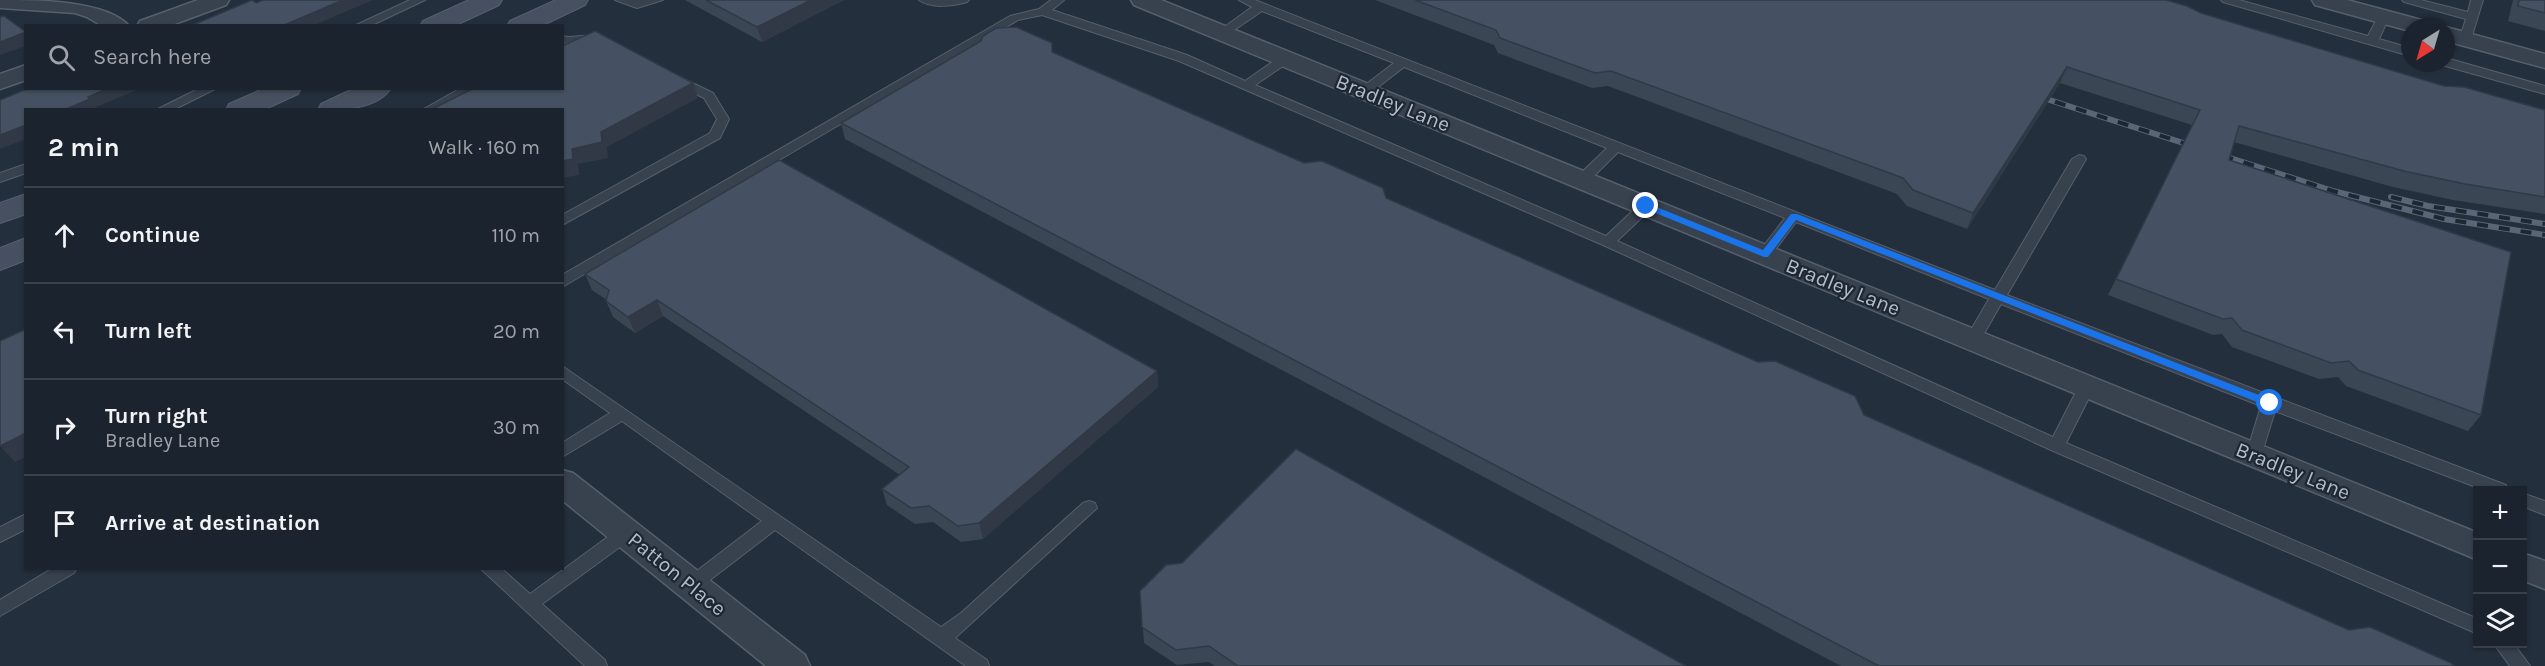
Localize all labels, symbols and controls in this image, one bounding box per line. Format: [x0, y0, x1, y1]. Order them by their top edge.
north arrow [2401, 18, 2455, 72]
search box [24, 24, 564, 90]
icon: search [45, 41, 78, 74]
text: Search here [93, 44, 211, 70]
street label: Bradley Lane [1332, 69, 1454, 137]
text: 2 min [48, 132, 120, 163]
text: Walk · 160 m [428, 136, 540, 159]
route end [1632, 192, 1658, 218]
icon: ahead [48, 219, 81, 252]
text: Continue [105, 222, 200, 248]
text: 110 m [491, 224, 540, 247]
street label: Bradley Lane [1782, 253, 1904, 321]
icon: left [48, 315, 81, 348]
text: Turn left [105, 318, 192, 344]
text: 20 m [493, 320, 540, 343]
route start [2256, 389, 2282, 415]
text: Turn right [105, 403, 208, 429]
icon: right [48, 411, 81, 444]
text: 30 m [493, 416, 540, 439]
text: Bradley Lane [105, 429, 220, 452]
street label: Bradley Lane [2232, 437, 2354, 505]
map controls [2473, 486, 2527, 648]
button: + [2473, 486, 2527, 540]
icon: arrive [48, 507, 81, 540]
text: Arrive at destination [105, 510, 320, 536]
street label: Patton Place [623, 527, 731, 621]
button: − [2473, 540, 2527, 594]
button: layers [2473, 594, 2527, 648]

